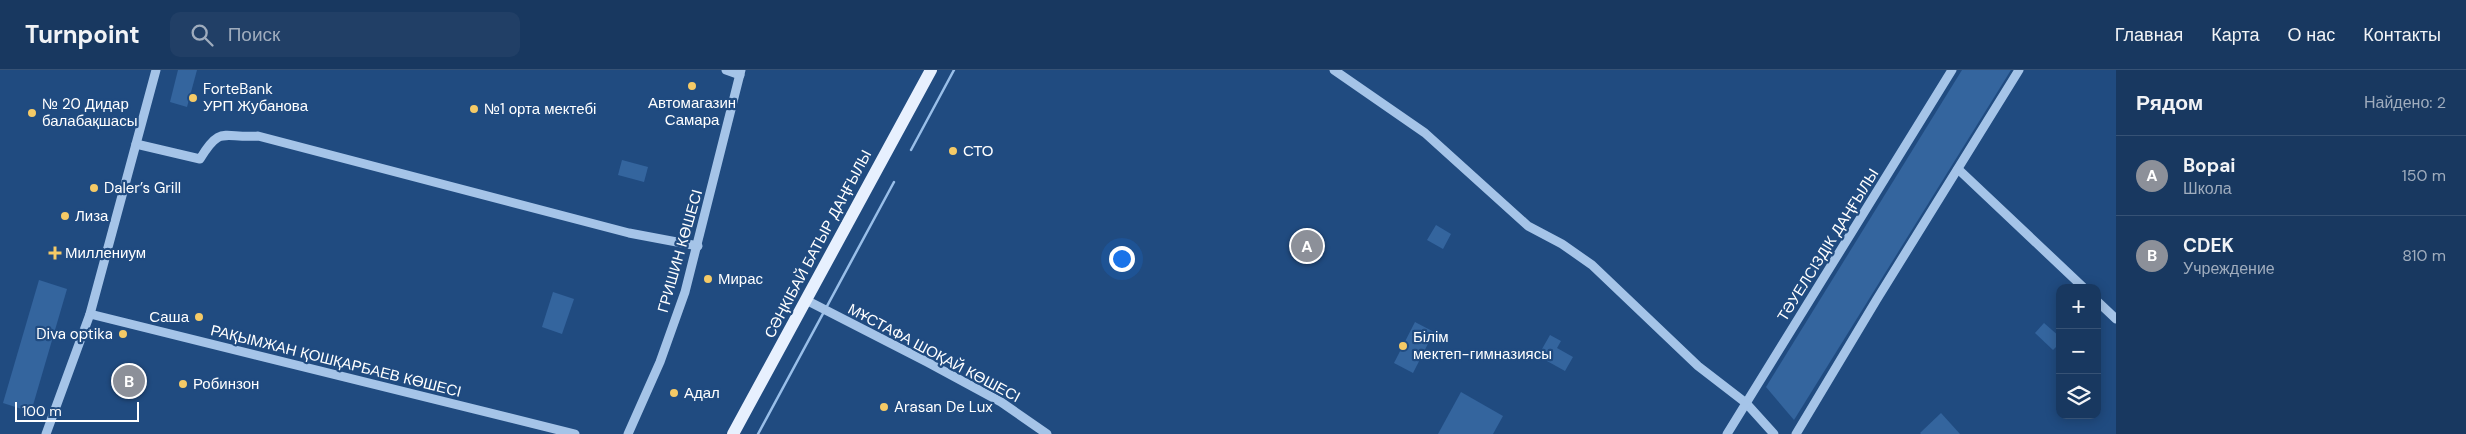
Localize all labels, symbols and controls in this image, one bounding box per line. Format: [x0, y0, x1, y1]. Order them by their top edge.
search box [170, 12, 520, 57]
text: Turnpoint [25, 19, 140, 50]
icon: search [188, 21, 216, 49]
text: Поиск [228, 22, 280, 47]
text: Главная [2115, 23, 2183, 47]
text: Карта [2211, 23, 2260, 47]
text: О нас [2288, 23, 2335, 47]
text: Контакты [2363, 23, 2441, 47]
place label: ForteBank УРП Жубанова [203, 79, 309, 116]
marker: Автомагазин Самара [686, 80, 698, 92]
text: Рядом [2136, 89, 2203, 117]
marker: ForteBank УРП Жубанова [187, 92, 199, 104]
text: Найдено: 2 [2364, 92, 2446, 113]
place label: Автомагазин Самара [648, 93, 736, 130]
place label: № 20 Дидар балабақшасы [42, 94, 138, 131]
place label: №1 орта мектебі [484, 99, 596, 119]
marker: №1 орта мектебі [468, 103, 480, 115]
marker: № 20 Дидар балабақшасы [26, 107, 38, 119]
place label: СТО [963, 141, 994, 161]
marker: СТО [947, 145, 959, 157]
street label: СӘҢКІБАЙ БАТЫР ДАҢҒЫЛЫ [760, 146, 876, 342]
text: Bopai [2183, 153, 2236, 178]
street label: ТӘУЕЛСІЗДІК ДАҢҒЫЛЫ [1773, 165, 1883, 325]
text: A [2146, 165, 2158, 186]
text: 150 m [2402, 165, 2446, 186]
place label: Daler’s Grill [104, 178, 181, 198]
text: Школа [2183, 178, 2232, 199]
marker: Daler’s Grill [88, 182, 100, 194]
street label: ГРИШИН КӨШЕСІ [653, 187, 707, 315]
place label: Лиза [75, 206, 109, 226]
marker: Лиза [59, 210, 71, 222]
pin: A [1291, 227, 1323, 265]
text: CDEK [2183, 233, 2234, 258]
place label: Миллениум [65, 243, 146, 263]
text: B [2147, 245, 2157, 266]
text: 810 m [2402, 245, 2446, 266]
your location [1109, 246, 1135, 272]
marker: Миллениум [49, 247, 61, 259]
text: Учреждение [2183, 258, 2275, 279]
place label: Мирас [718, 269, 764, 289]
marker: Мирас [702, 273, 714, 285]
map controls [2056, 284, 2101, 419]
button: + [2056, 284, 2101, 329]
street label: МҰСТАФА ШОҚАЙ КӨШЕСІ [844, 299, 1024, 407]
place label: Саша [149, 307, 190, 327]
marker: Саша [193, 311, 205, 323]
street label: РАҚЫМЖАН ҚОШҚАРБАЕВ КӨШЕСІ [209, 320, 463, 402]
place label: Diva optika [36, 324, 113, 344]
place label: Білім мектеп-гимназиясы [1413, 327, 1552, 364]
marker: Diva optika [117, 328, 129, 340]
button: − [2056, 329, 2101, 374]
marker: Білім мектеп-гимназиясы [1397, 340, 1409, 352]
pin: B [113, 362, 145, 400]
place label: Робинзон [193, 374, 259, 394]
button: layers [2056, 374, 2101, 419]
marker: Робинзон [177, 378, 189, 390]
place label: Адал [684, 383, 720, 403]
marker: Адал [668, 387, 680, 399]
place label: Arasan De Lux [894, 397, 993, 417]
scale bar [15, 399, 139, 422]
marker: Arasan De Lux [878, 401, 890, 413]
text: 100 m [22, 402, 62, 420]

